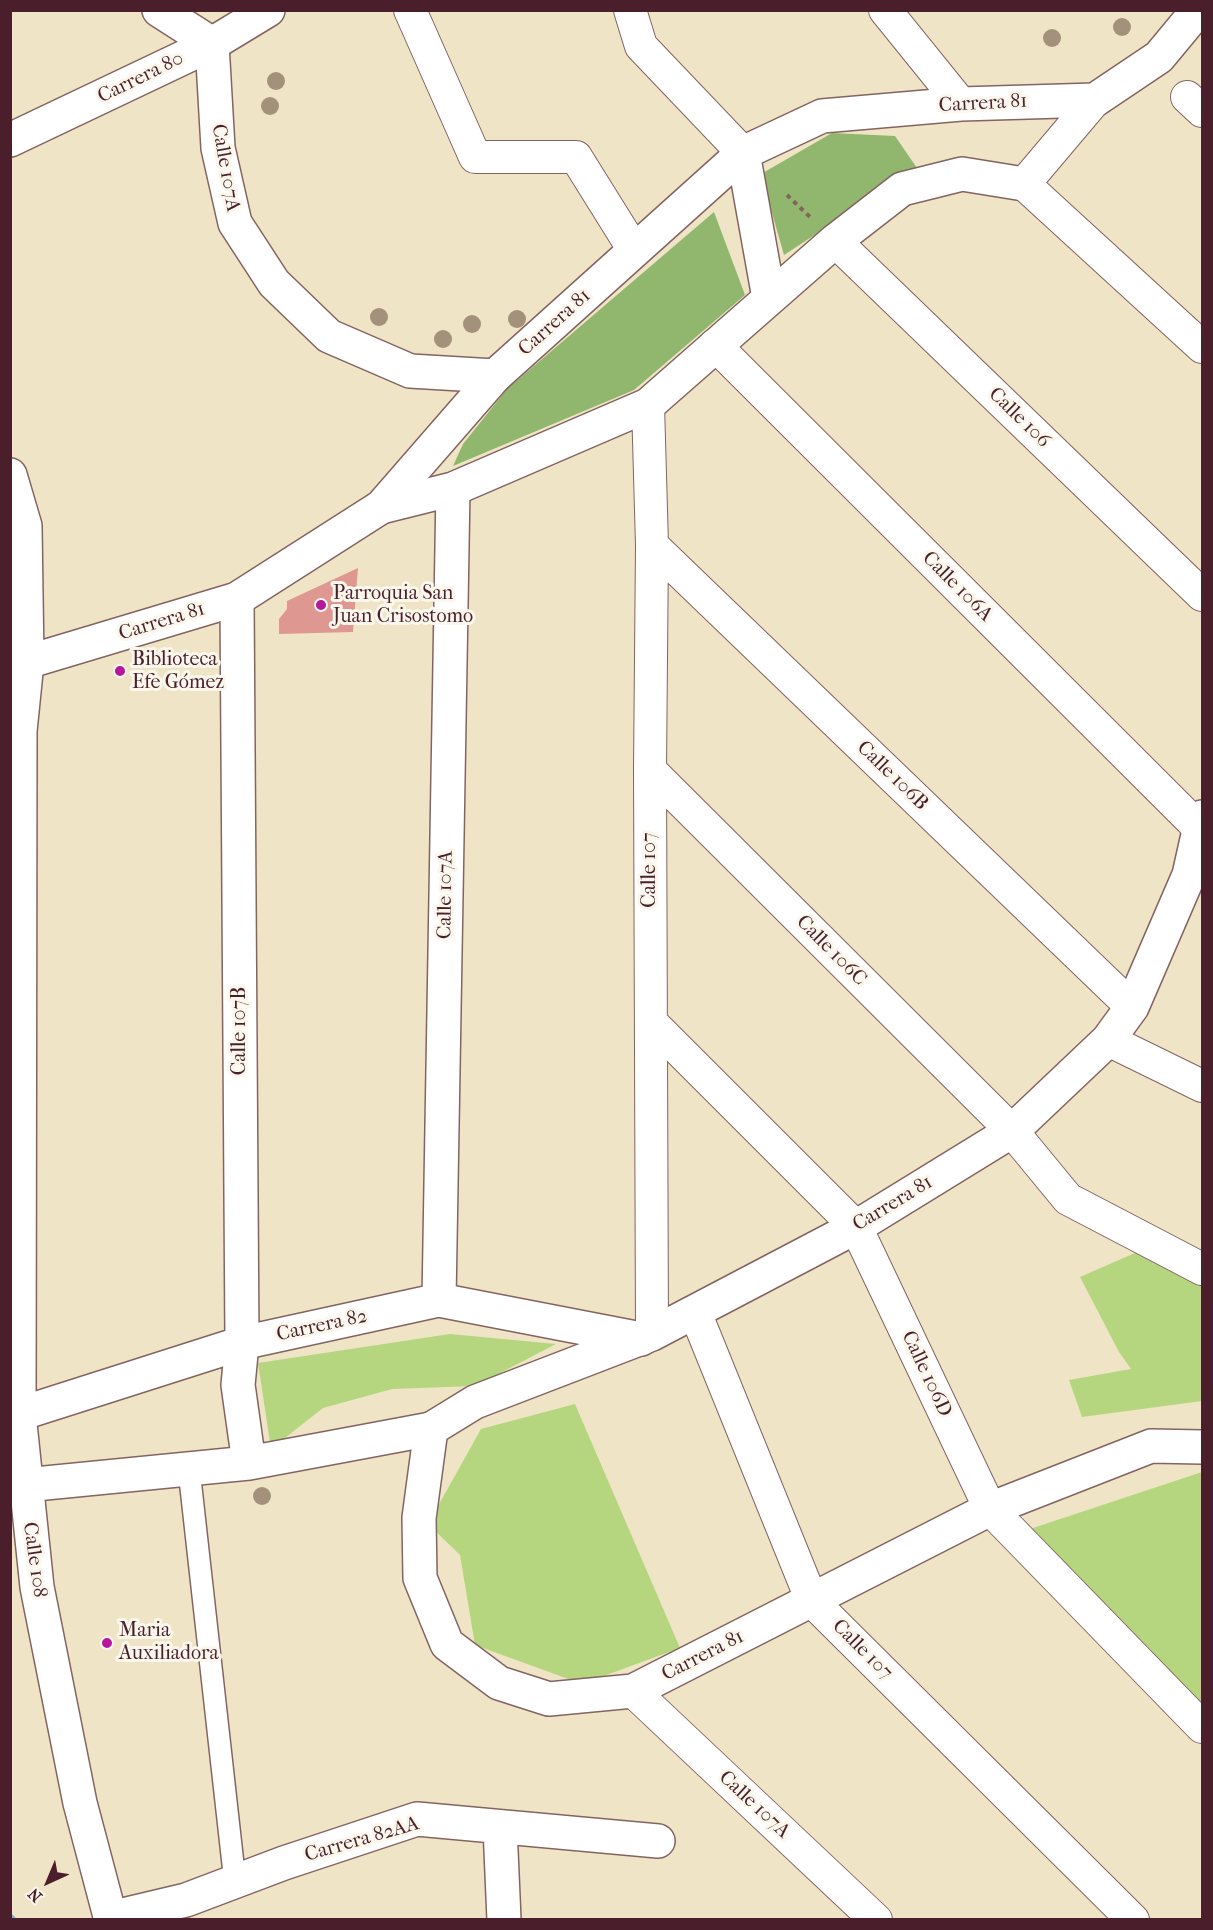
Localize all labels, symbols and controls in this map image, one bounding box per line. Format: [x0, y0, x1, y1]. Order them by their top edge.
street label: Carrera 80 [94, 47, 188, 109]
street label: Carrera 81 [938, 90, 1028, 118]
street label: Calle 107A [205, 122, 245, 214]
street label: Carrera 81 [514, 284, 596, 362]
street label: Calle 106 [983, 383, 1055, 453]
street label: Calle 106A [917, 547, 997, 627]
place label: Parroquia San Juan Crisostomo [333, 582, 473, 629]
street label: Carrera 81 [116, 598, 208, 646]
marker: Parroquia San Juan Crisostomo [314, 598, 328, 612]
place label: Biblioteca Efe Gómez [132, 648, 224, 695]
marker: Biblioteca Efe Gómez [113, 664, 127, 678]
street label: Calle 106B [851, 736, 933, 816]
street label: Calle 107 [638, 832, 662, 908]
street label: Calle 107A [433, 851, 459, 939]
street label: Calle 106C [791, 911, 871, 991]
street label: Calle 107B [228, 987, 252, 1075]
street label: Carrera 81 [849, 1171, 937, 1237]
street label: Carrera 82 [275, 1305, 369, 1347]
street label: Calle 106D [896, 1327, 956, 1421]
street label: Calle 108 [17, 1521, 51, 1599]
street label: Calle 107 [827, 1615, 897, 1685]
place label: Maria Auxiliadora [119, 1619, 219, 1666]
street label: Carrera 81 [658, 1625, 748, 1687]
marker: Maria Auxiliadora [100, 1636, 114, 1650]
street label: Calle 107A [713, 1766, 795, 1844]
street label: Carrera 82AA [302, 1812, 422, 1868]
north arrow [18, 1852, 78, 1912]
text: N [24, 1884, 46, 1906]

